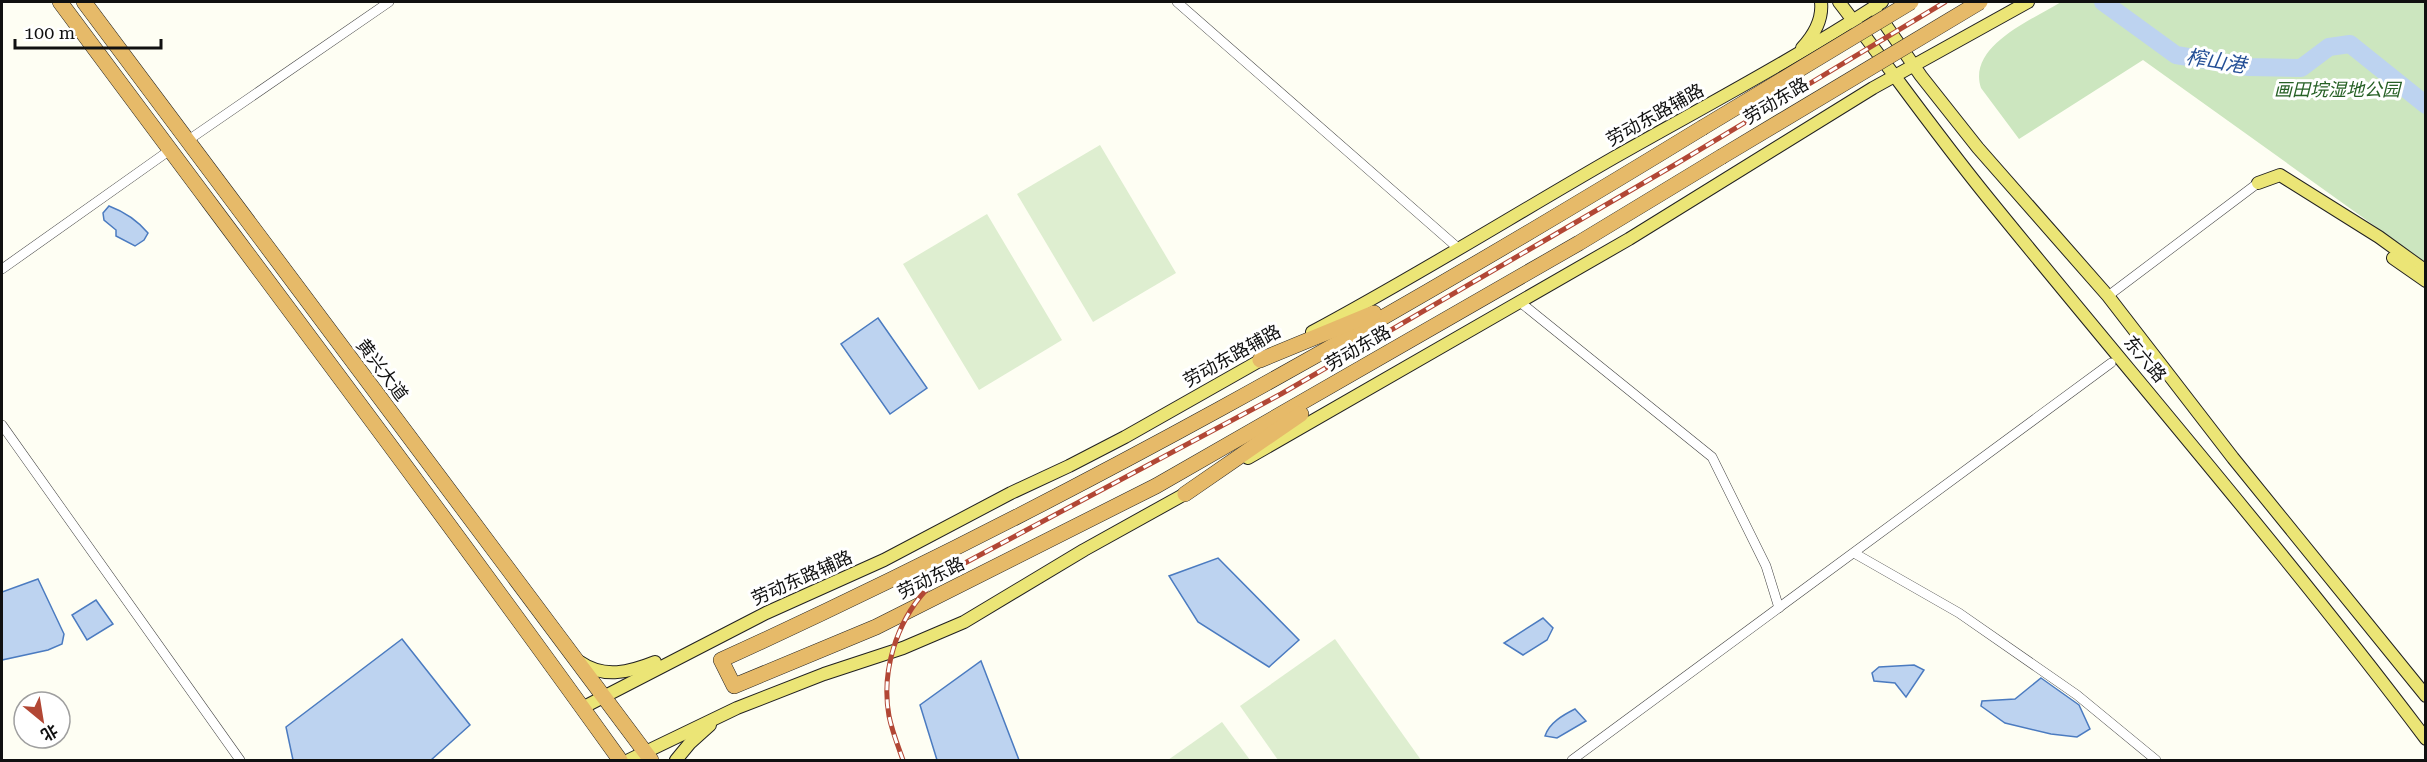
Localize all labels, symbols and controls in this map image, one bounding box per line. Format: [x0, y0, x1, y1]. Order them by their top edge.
scale bar [15, 12, 160, 50]
text: 100 m [24, 22, 75, 43]
water label: 榨山港 [2184, 44, 2250, 78]
street label: 劳动东路 [1739, 73, 1812, 128]
street label: 劳动东路辅路 [1602, 79, 1707, 150]
park label: 画田垸湿地公园 [2274, 79, 2403, 100]
street label: 劳动东路辅路 [1179, 320, 1284, 391]
street label: 劳动东路 [1321, 320, 1394, 375]
street label: 东六路 [2120, 331, 2171, 386]
street label: 黄兴大道 [352, 335, 412, 405]
street label: 劳动东路辅路 [748, 546, 855, 609]
street label: 劳动东路 [894, 552, 968, 603]
north arrow [12, 690, 72, 750]
text: 北 [38, 720, 61, 745]

